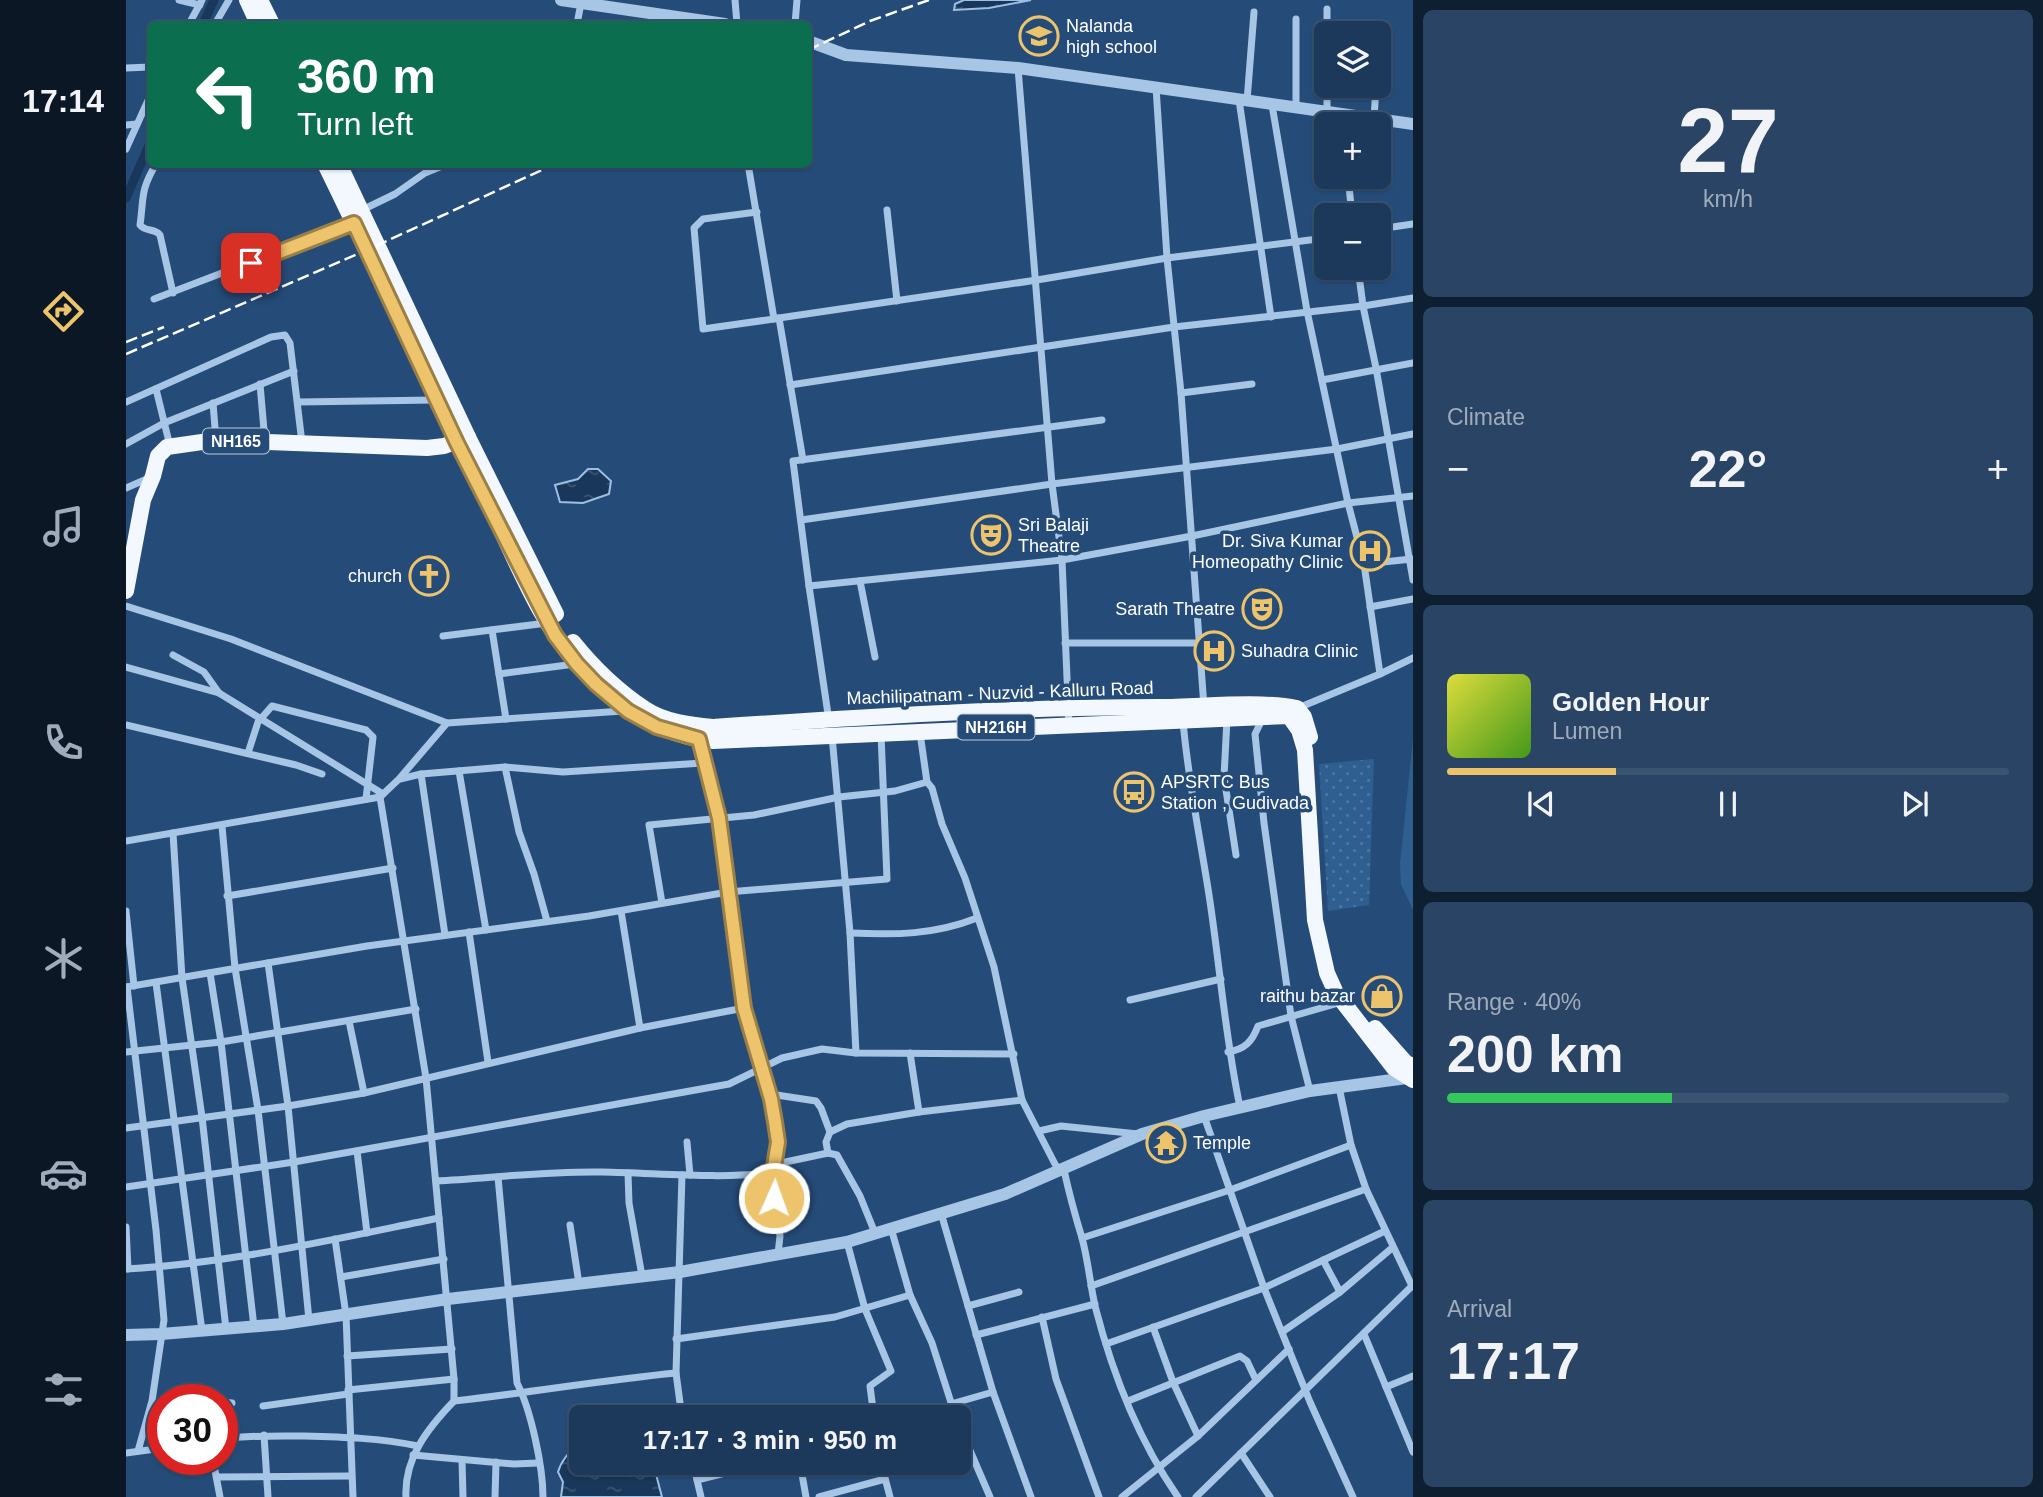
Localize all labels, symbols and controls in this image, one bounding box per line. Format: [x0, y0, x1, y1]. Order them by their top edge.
school or university icon: Nalanda high school [1018, 15, 1060, 57]
place label: Nalanda high school [1066, 16, 1157, 57]
map controls [1314, 21, 1391, 280]
button: layers [1314, 21, 1391, 98]
icon: left [182, 49, 273, 140]
text: 360 m [297, 49, 436, 103]
text: 17:14 [22, 83, 104, 119]
text: 27 [1677, 90, 1779, 191]
text: Turn left [297, 106, 413, 142]
button: + [1314, 112, 1391, 189]
text: km/h [1703, 186, 1753, 212]
button: − [1314, 203, 1391, 280]
pin [221, 233, 281, 293]
icon: arrive [232, 244, 270, 282]
icon: directions [39, 287, 88, 336]
text: Climate [1447, 404, 1525, 430]
road number: NH165 [203, 428, 269, 454]
text: 22° [1689, 440, 1767, 498]
text: − [1447, 448, 1469, 490]
text: + [1987, 448, 2009, 490]
icon: music [39, 502, 88, 551]
theatre icon: Sri Balaji Theatre [970, 514, 1012, 556]
place label: Sri Balaji Theatre [1018, 515, 1089, 556]
hospital icon: Dr. Siva Kumar Homeopathy Clinic [1349, 530, 1391, 572]
place label: Dr. Siva Kumar Homeopathy Clinic [1192, 531, 1343, 572]
church icon: church [408, 555, 450, 597]
place label: church [348, 566, 402, 586]
theatre icon: Sarath Theatre [1241, 588, 1283, 630]
place label: Sarath Theatre [1115, 599, 1235, 619]
hospital icon: Suhadra Clinic [1193, 630, 1235, 672]
place label: Suhadra Clinic [1241, 641, 1358, 661]
street label: Machilipatnam - Nuzvid - Kalluru Road [846, 678, 1154, 708]
text: Golden Hour [1552, 687, 1709, 717]
road number: NH216H [958, 714, 1034, 740]
icon: phone [39, 718, 88, 767]
text: Lumen [1552, 718, 1622, 744]
bus stop icon: APSRTC Bus Station , Gudivada [1113, 771, 1155, 813]
place label: APSRTC Bus Station , Gudivada [1161, 772, 1310, 813]
icon: previous [1522, 785, 1560, 823]
icon: pause [1709, 785, 1747, 823]
icon: next [1896, 785, 1934, 823]
icon: climate [39, 934, 88, 983]
shop icon: raithu bazar [1361, 975, 1403, 1017]
place label: raithu bazar [1260, 986, 1355, 1006]
text: Range · 40% [1447, 989, 1581, 1015]
text: 200 km [1447, 1025, 1623, 1083]
temple icon: Temple [1145, 1122, 1187, 1164]
place label: Temple [1193, 1133, 1251, 1153]
icon: car [39, 1149, 88, 1198]
position arrow [737, 1161, 811, 1235]
text: Arrival [1447, 1296, 1512, 1322]
text: 17:17 [1447, 1332, 1580, 1390]
icon: filters [39, 1365, 88, 1414]
speed limit sign: 30 [147, 1384, 238, 1475]
text: 17:17 · 3 min · 950 m [643, 1425, 897, 1455]

